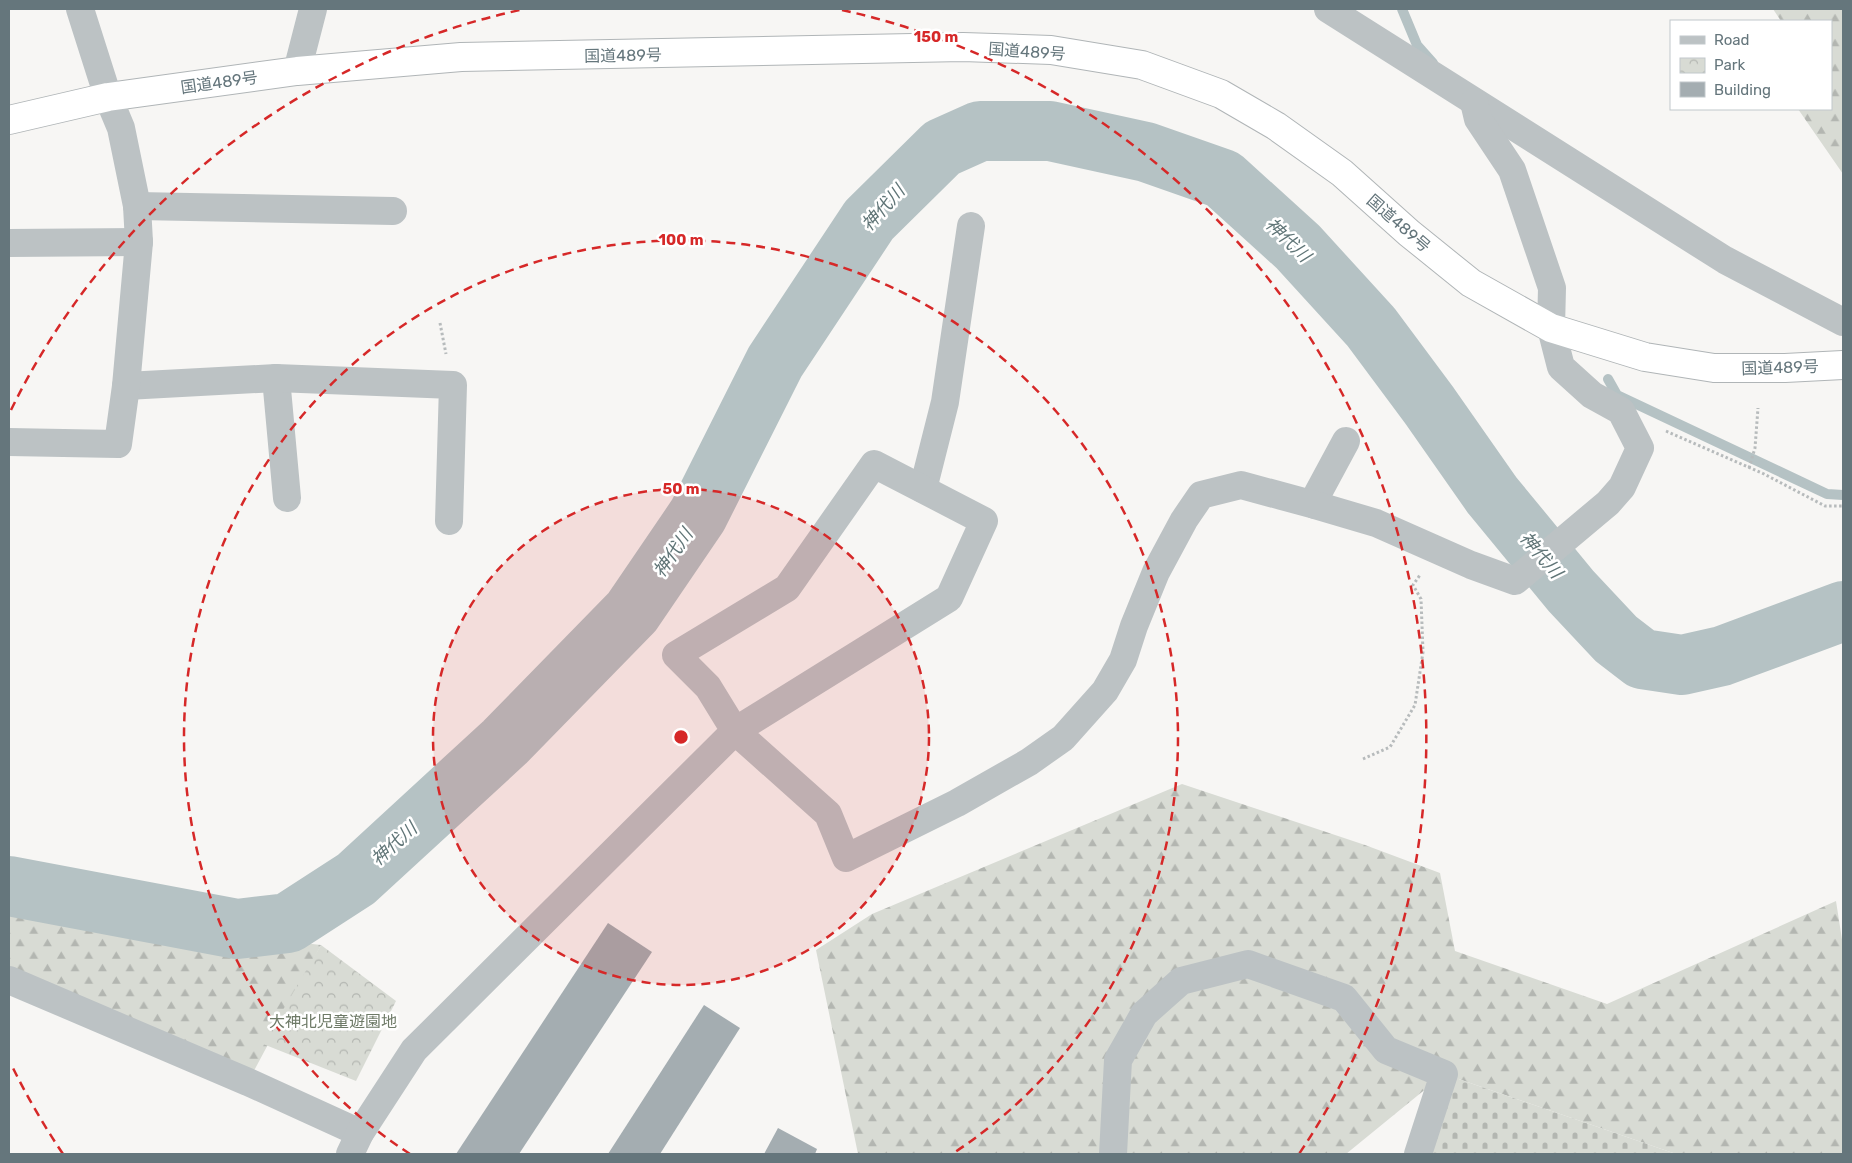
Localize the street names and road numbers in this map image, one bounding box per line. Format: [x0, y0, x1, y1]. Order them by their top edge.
street label: 国道489号 [988, 39, 1066, 64]
street label: 国道489号 [584, 45, 662, 66]
street label: 国道489号 [179, 68, 259, 97]
street label: 国道489号 [1363, 191, 1434, 256]
street label: 国道489号 [1741, 357, 1819, 378]

